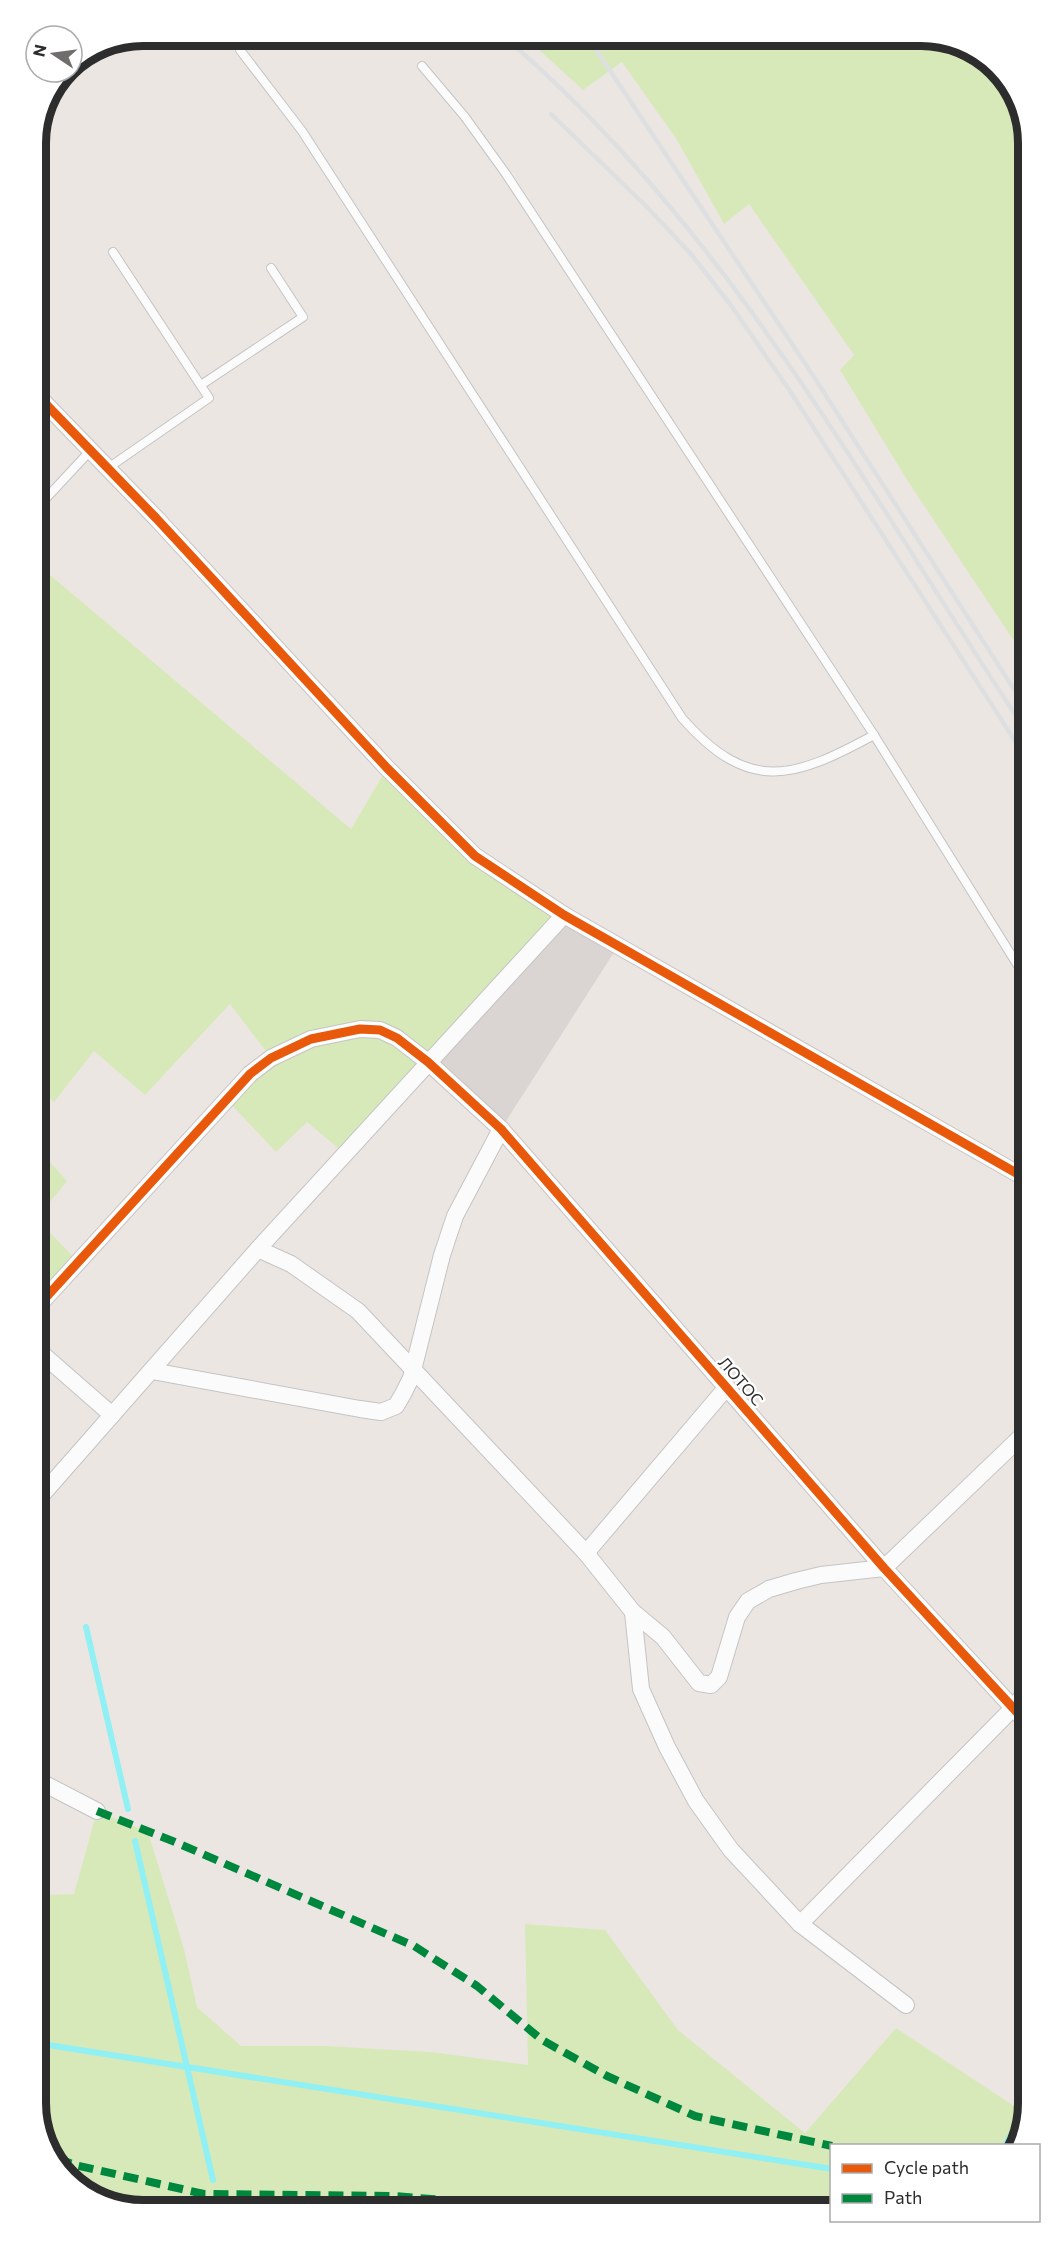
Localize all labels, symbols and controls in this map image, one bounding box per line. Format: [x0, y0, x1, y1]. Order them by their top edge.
north arrow [24, 24, 84, 84]
text: N [28, 43, 50, 58]
street label: ЛОТОС [715, 1352, 768, 1409]
legend [830, 2144, 1040, 2222]
text: Cycle path [884, 2156, 969, 2178]
text: Path [884, 2186, 922, 2208]

